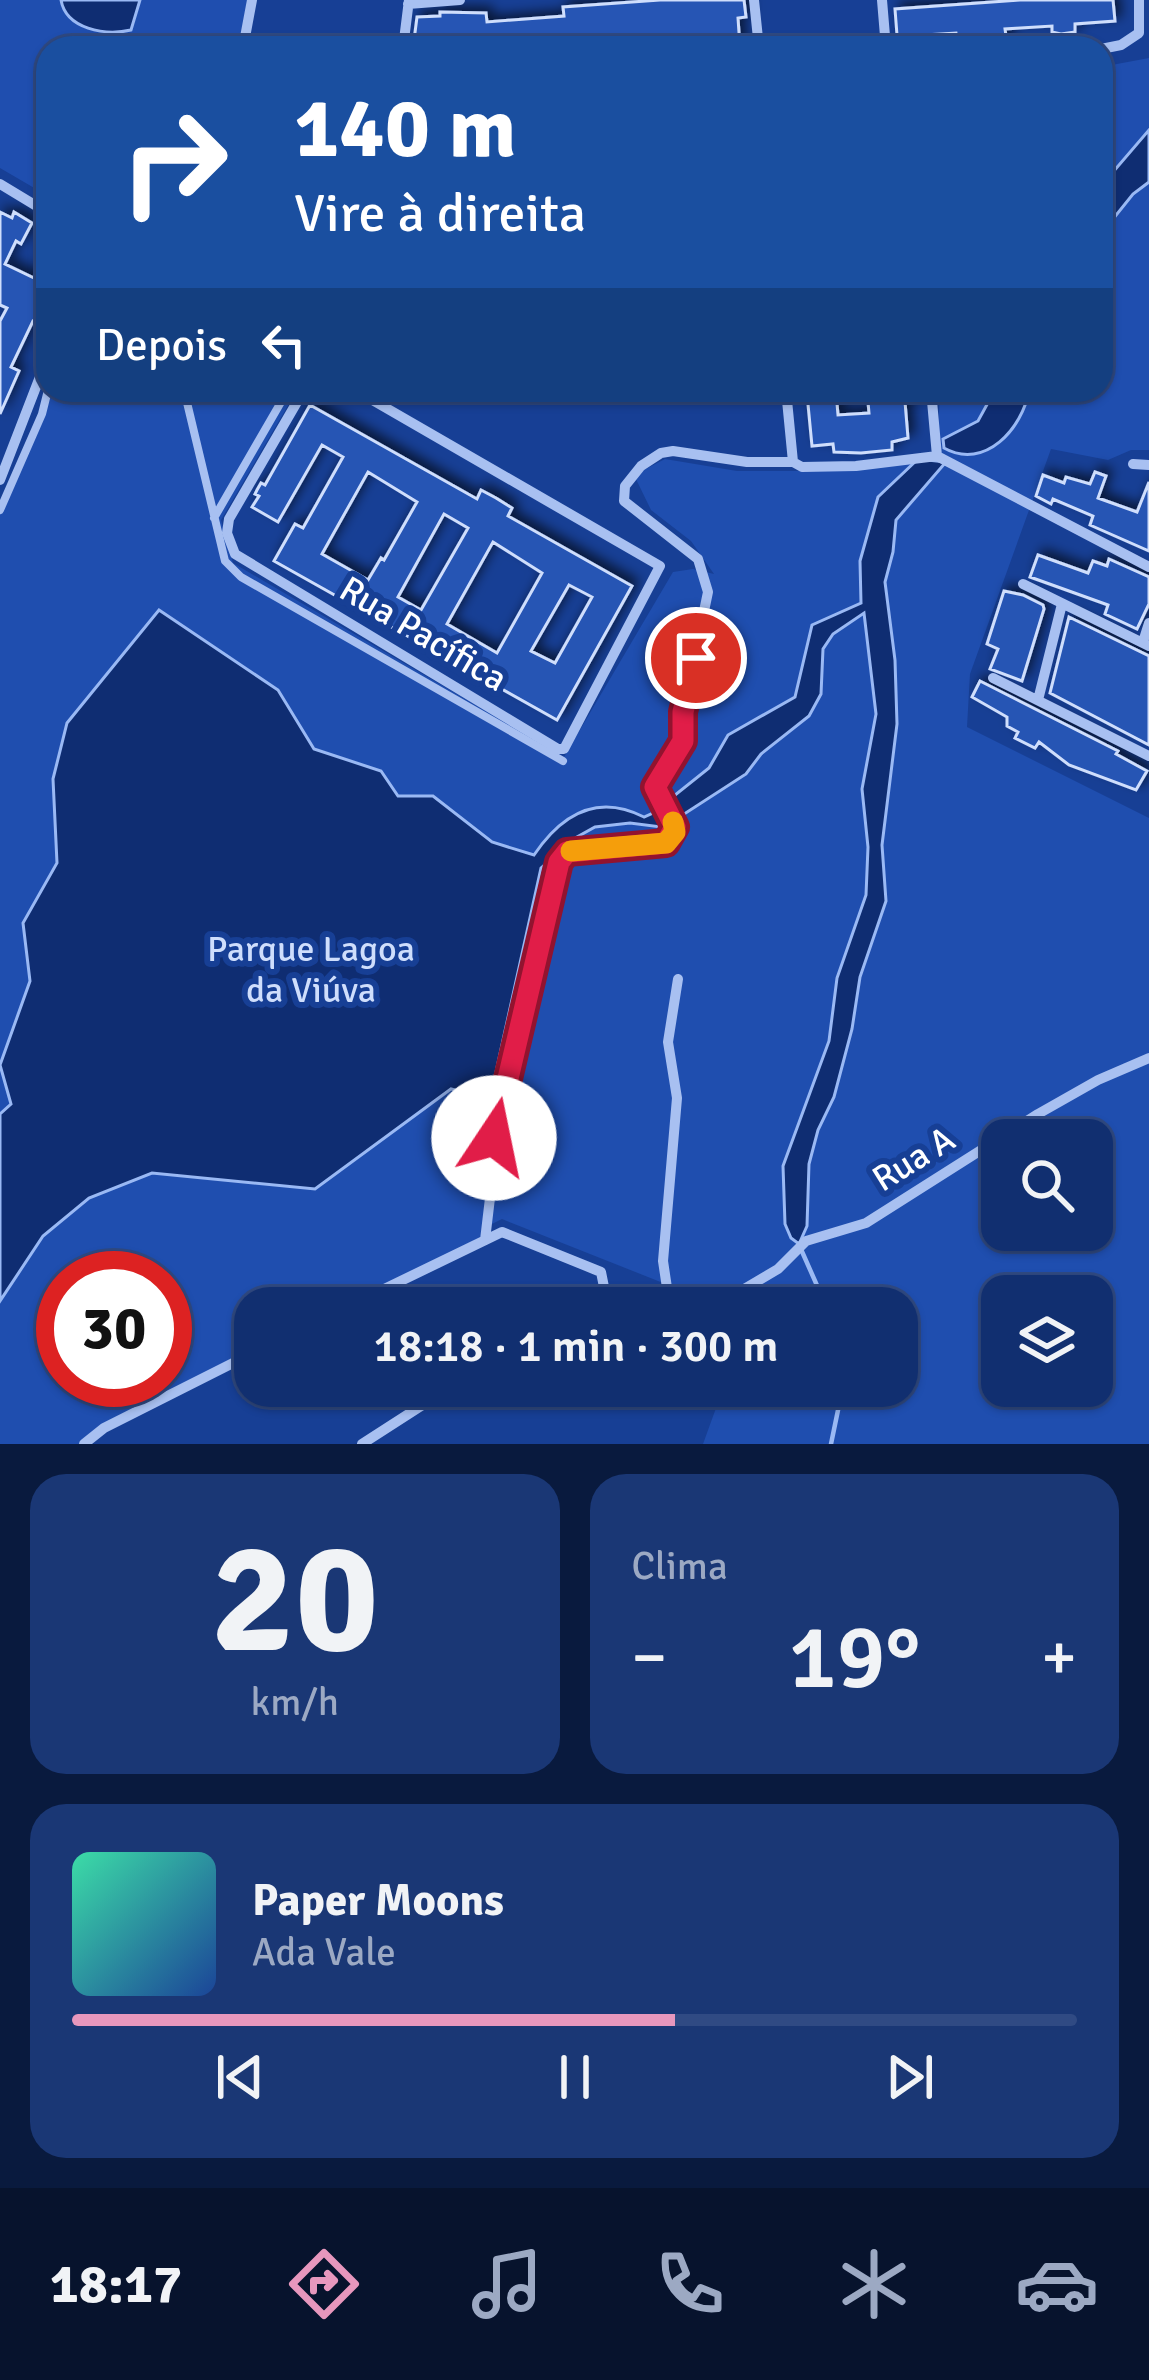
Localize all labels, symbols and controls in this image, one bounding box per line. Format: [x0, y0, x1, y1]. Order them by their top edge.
text: 140 m [294, 77, 516, 181]
icon: right [96, 84, 252, 240]
text: Vire à direita [294, 180, 586, 247]
icon: left [251, 312, 317, 378]
text: Depois [96, 318, 227, 373]
street label: Rua Pacífica [331, 567, 515, 702]
pin [645, 607, 747, 709]
icon: arrive [663, 625, 729, 691]
park label: Parque Lagoa da Viúva [207, 927, 415, 1013]
position arrow [431, 1075, 557, 1201]
street label: Rua A [864, 1117, 963, 1202]
map controls [981, 1119, 1113, 1407]
button: search [981, 1119, 1113, 1251]
speed limit sign: 30 [36, 1251, 192, 1407]
button: layers [981, 1275, 1113, 1407]
text: 18:18 · 1 min · 300 m [374, 1319, 778, 1374]
text: 20 [211, 1503, 379, 1696]
text: Clima [632, 1542, 728, 1590]
text: 19° [788, 1602, 920, 1713]
text: − [632, 1617, 667, 1698]
text: + [1041, 1617, 1077, 1698]
text: km/h [251, 1678, 339, 1726]
text: Paper Moons [252, 1873, 504, 1928]
text: Ada Vale [252, 1928, 396, 1976]
icon: previous [207, 2044, 273, 2110]
icon: pause [542, 2044, 608, 2110]
icon: next [877, 2044, 943, 2110]
icon: directions [282, 2242, 366, 2326]
icon: music [465, 2242, 549, 2326]
icon: phone [648, 2242, 732, 2326]
icon: climate [832, 2242, 916, 2326]
icon: car [1015, 2242, 1099, 2326]
text: 18:17 [50, 2251, 182, 2318]

